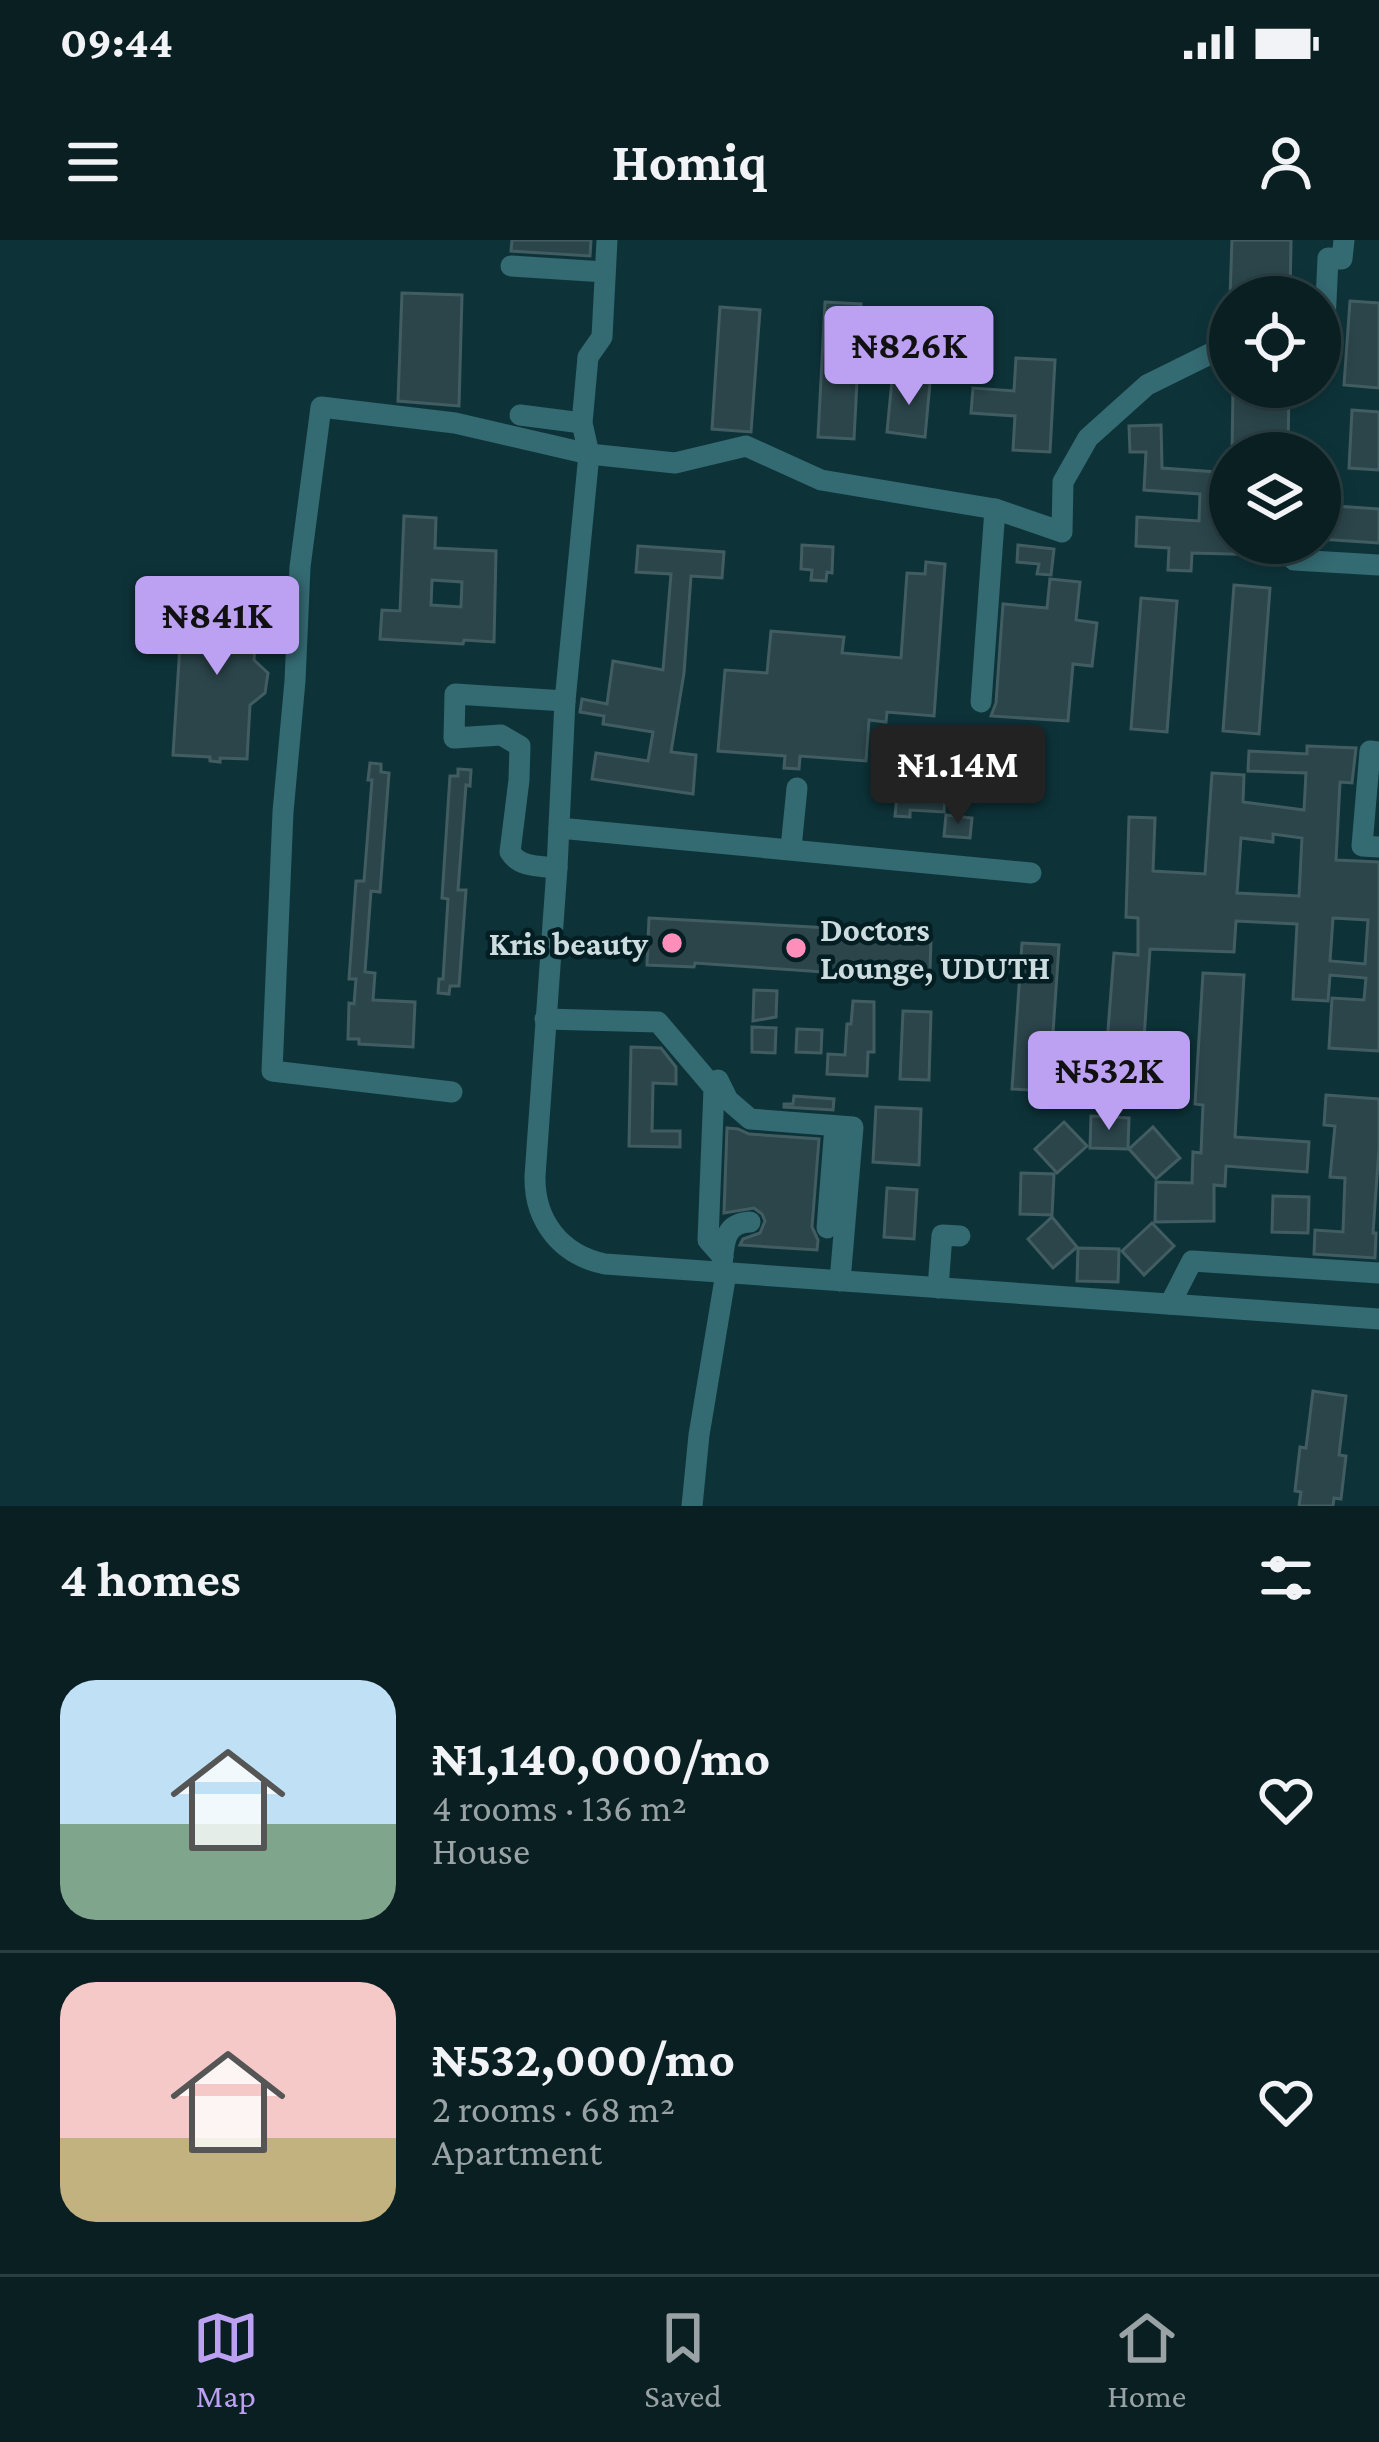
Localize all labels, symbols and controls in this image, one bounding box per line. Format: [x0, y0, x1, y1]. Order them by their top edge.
text: 09:44 [60, 17, 173, 67]
icon: menu [60, 129, 126, 195]
icon: person [1253, 129, 1319, 195]
text: Homiq [612, 132, 767, 192]
map controls [1209, 276, 1341, 564]
button: locate [1209, 276, 1341, 408]
pin: ₦826K [825, 306, 993, 408]
text: ₦826K [851, 323, 967, 366]
button: layers [1209, 432, 1341, 564]
pin: ₦841K [133, 576, 301, 678]
text: ₦841K [162, 593, 272, 636]
pin: ₦1.14M [860, 725, 1056, 827]
text: ₦1.14M [897, 742, 1019, 785]
place label: Doctors Lounge, UDUTH [820, 911, 1050, 986]
place label: Kris beauty [489, 925, 649, 962]
marker: Kris beauty [659, 930, 685, 956]
marker: Doctors Lounge, UDUTH [783, 935, 809, 961]
pin: ₦532K [1025, 1031, 1193, 1133]
text: ₦532K [1055, 1048, 1163, 1091]
icon: filters [1253, 1545, 1319, 1611]
text: 4 homes [60, 1550, 241, 1607]
icon: home [156, 1728, 300, 1872]
text: ₦1,140,000/mo [432, 1729, 770, 1786]
icon: heart [1253, 1767, 1319, 1833]
text: 4 rooms · 136 m² [432, 1786, 687, 1829]
text: House [432, 1829, 530, 1872]
icon: home [156, 2030, 300, 2174]
text: ₦532,000/mo [432, 2030, 735, 2087]
icon: heart [1253, 2069, 1319, 2135]
text: 2 rooms · 68 m² [432, 2087, 675, 2130]
text: Apartment [432, 2130, 602, 2173]
tab: Map [193, 2305, 259, 2414]
tab: Saved [644, 2305, 722, 2414]
tab: Home [1107, 2305, 1186, 2414]

